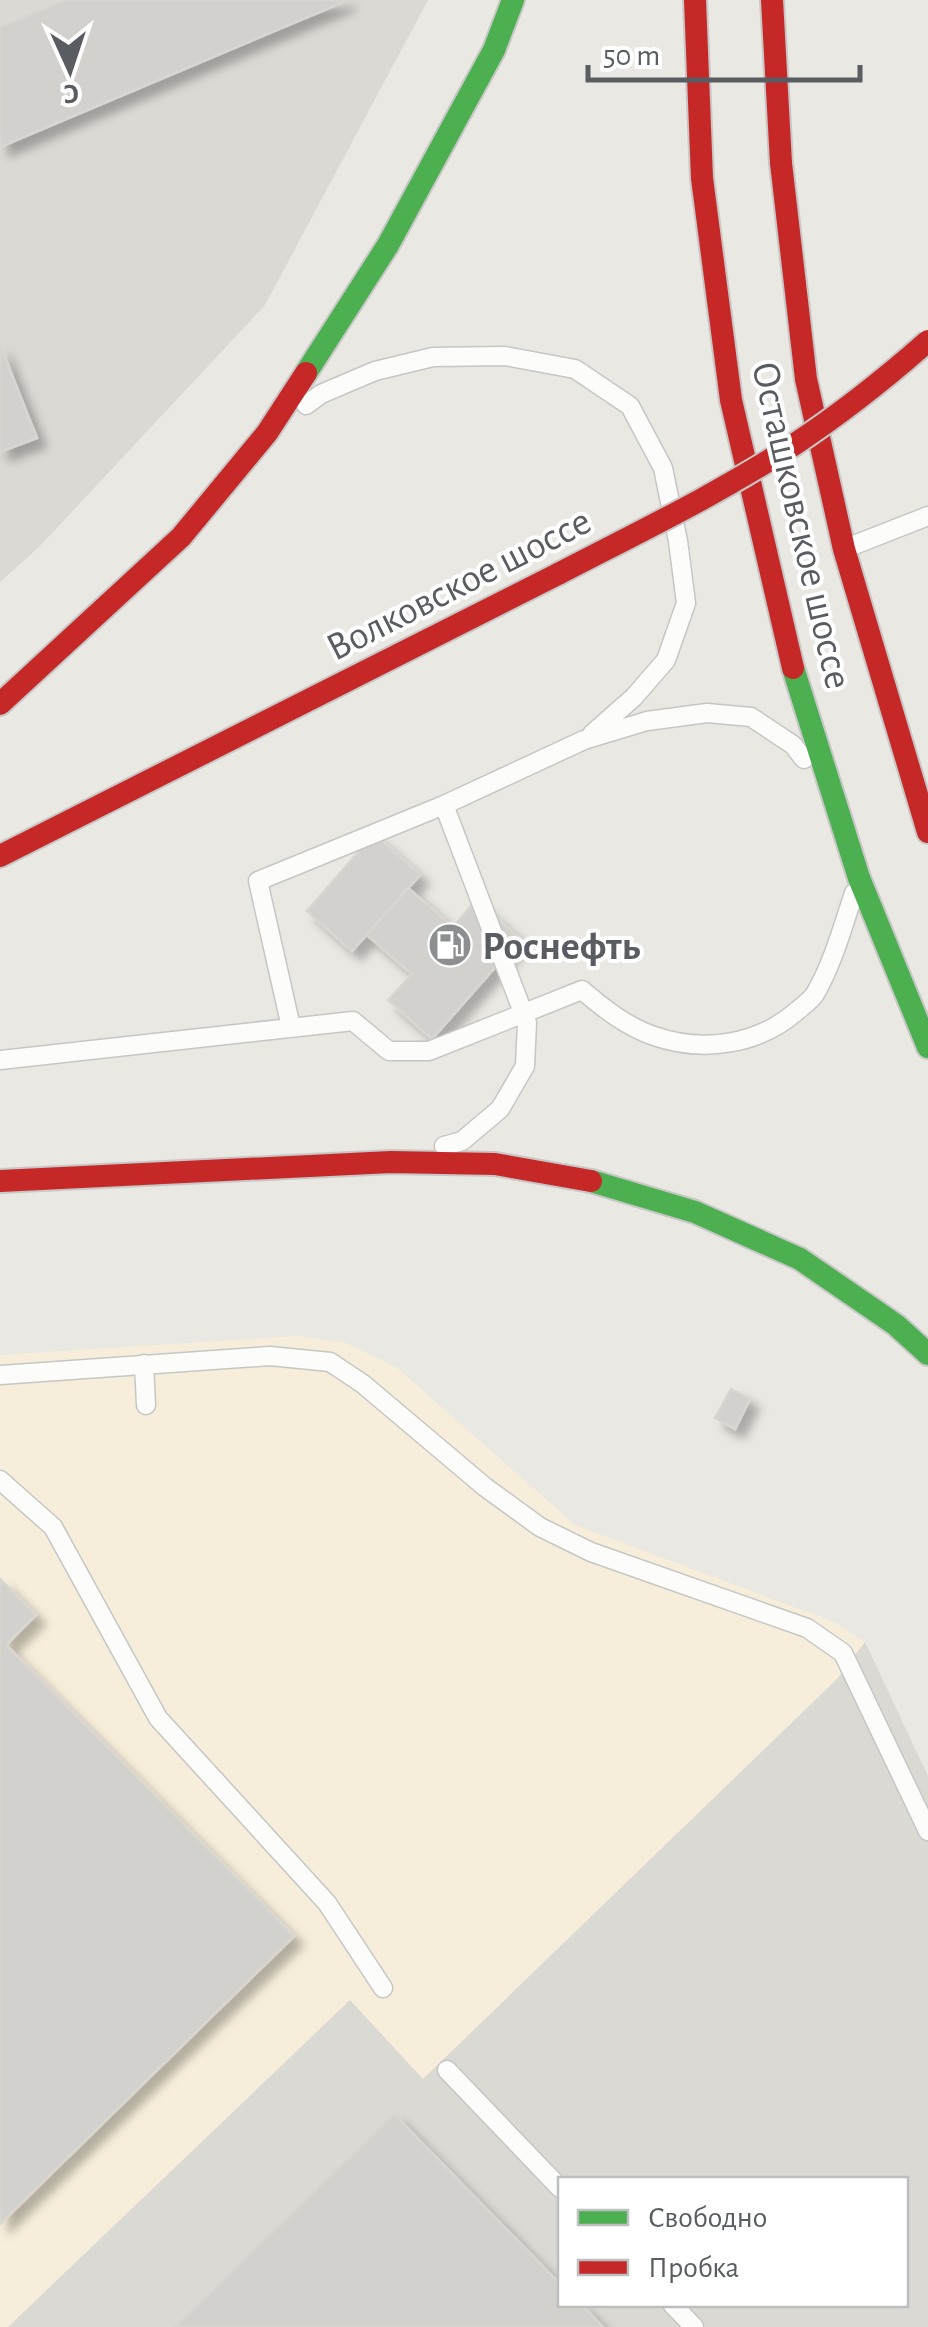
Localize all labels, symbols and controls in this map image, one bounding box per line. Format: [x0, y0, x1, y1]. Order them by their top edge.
north arrow [20, 20, 120, 120]
scale bar [588, 20, 860, 82]
text: 50 m [603, 41, 660, 71]
text: С [63, 79, 80, 107]
street label: Осташковское шоссе [744, 358, 858, 693]
street label: Волковское шоссе [320, 501, 598, 669]
fuel station icon: Роснефть [427, 922, 473, 968]
place label: Роснефть [482, 927, 641, 967]
legend [558, 2177, 908, 2307]
text: Свободно [648, 2203, 767, 2233]
text: Пробка [648, 2253, 739, 2283]

